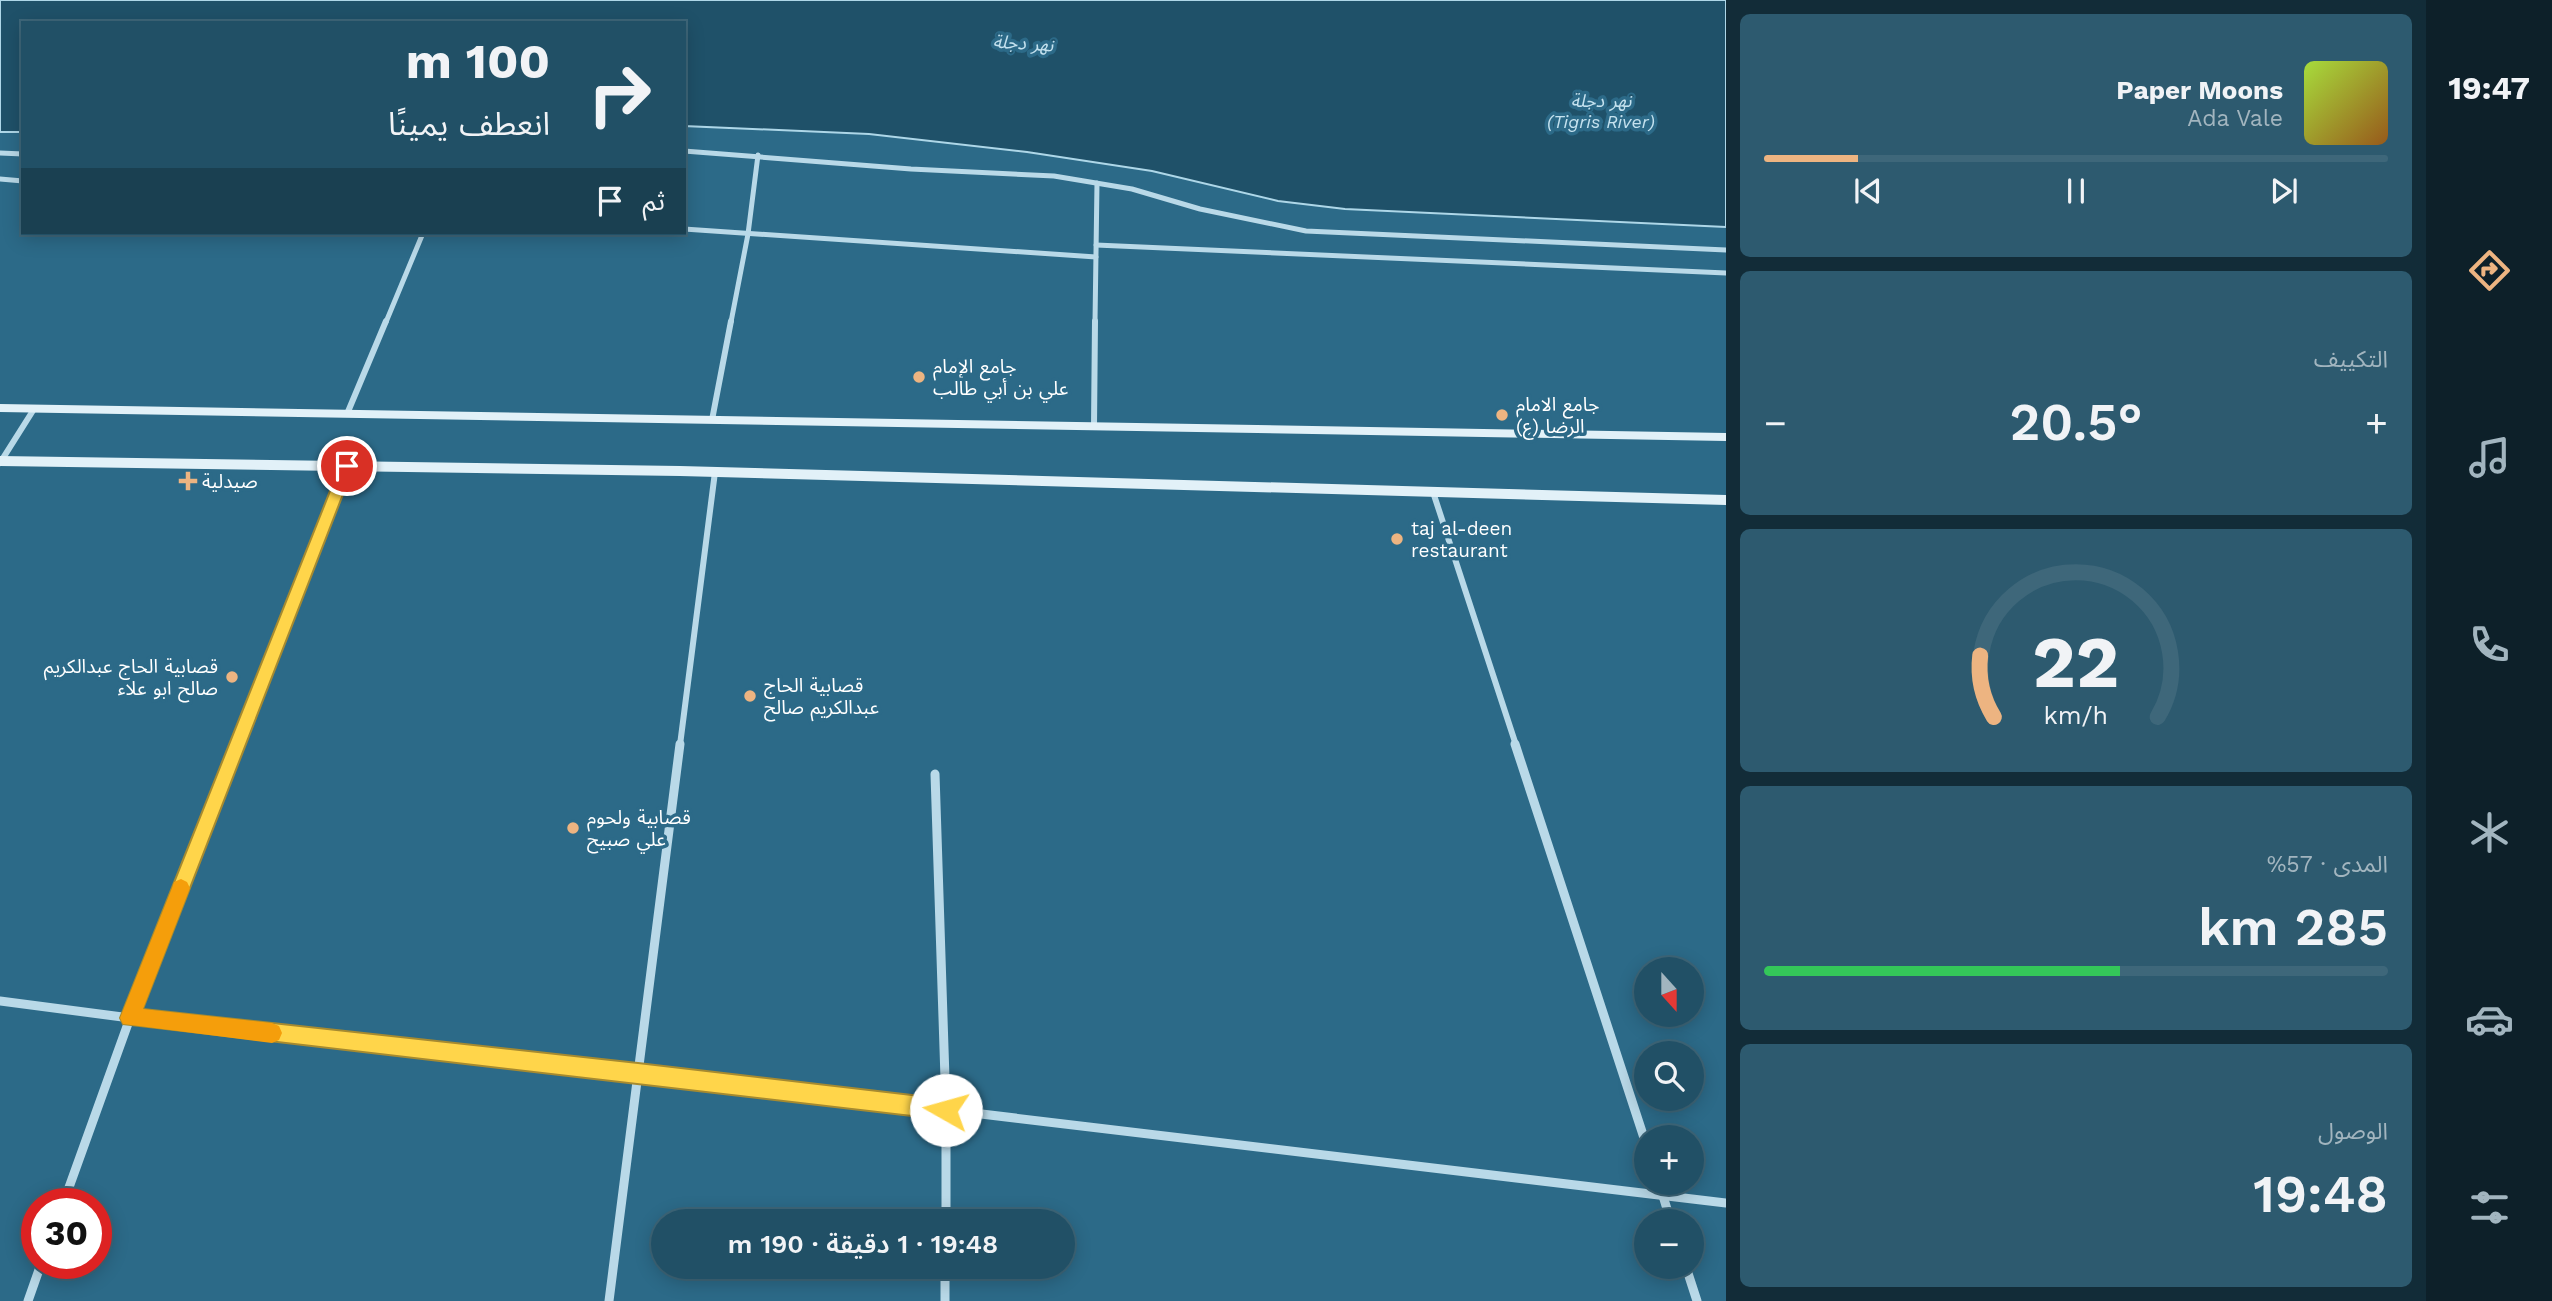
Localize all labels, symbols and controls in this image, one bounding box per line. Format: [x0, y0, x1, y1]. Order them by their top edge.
water label: نهر دجلة [992, 30, 1056, 57]
text: 100 m [406, 32, 550, 90]
icon: right [574, 49, 665, 140]
text: 19:47 [2448, 69, 2530, 107]
text: Paper Moons [2116, 75, 2283, 105]
water label: نهر دجلة (Tigris River) [1547, 90, 1655, 132]
text: انعطف يمينًا [388, 105, 550, 143]
text: Ada Vale [2187, 105, 2283, 132]
icon: previous [1849, 172, 1887, 210]
icon: pause [2057, 172, 2095, 210]
icon: next [2265, 172, 2303, 210]
icon: arrive [591, 182, 629, 220]
text: ثم [643, 186, 665, 216]
icon: directions [2465, 246, 2514, 295]
text: التكييف [2314, 346, 2388, 373]
place label: جامع الإمام علي بن أبي طالب [933, 355, 1068, 403]
marker: جامع الإمام علي بن أبي طالب [911, 369, 927, 385]
text: 20.5° [2010, 392, 2142, 453]
place label: جامع الامام الرضا (ع) [1516, 393, 1600, 440]
text: − [1764, 401, 1787, 445]
text: + [2365, 401, 2388, 445]
marker: جامع الامام الرضا (ع) [1494, 407, 1510, 423]
icon: music [2465, 433, 2514, 482]
pin [317, 436, 377, 496]
icon: arrive [328, 447, 366, 485]
place label: صيدلية [202, 470, 258, 493]
marker: صيدلية [180, 473, 196, 489]
place label: taj al-deen restaurant [1411, 517, 1512, 562]
marker: taj al-deen restaurant [1389, 531, 1405, 547]
text: 22 [2033, 619, 2119, 705]
icon: phone [2465, 620, 2514, 669]
place label: قصابية الحاج عبدالكريم صالح ابو علاء [44, 655, 218, 703]
marker: قصابية الحاج عبدالكريم صالح ابو علاء [224, 669, 240, 685]
place label: قصابية الحاج عبدالكريم صالح [764, 674, 879, 722]
marker: قصابية الحاج عبدالكريم صالح [742, 688, 758, 704]
text: km/h [2044, 700, 2108, 729]
place label: قصابية ولحوم علي صبيح [587, 806, 691, 854]
icon: climate [2465, 808, 2514, 857]
marker: قصابية ولحوم علي صبيح [565, 820, 581, 836]
text: المدى · 57% [2267, 851, 2388, 878]
text: 285 km [2198, 897, 2388, 958]
north arrow [1634, 957, 1704, 1027]
map controls [1634, 957, 1704, 1279]
icon: car [2465, 995, 2514, 1044]
button: search [1634, 1041, 1704, 1111]
position arrow [909, 1073, 983, 1147]
text: الوصول [2318, 1118, 2388, 1145]
button: + [1634, 1125, 1704, 1195]
text: 19:48 [2253, 1164, 2388, 1225]
icon: filters [2465, 1183, 2514, 1232]
speed limit sign: 30 [21, 1188, 112, 1279]
button: − [1634, 1209, 1704, 1279]
text: 19:48 · 1 دقيقة · 190 m [728, 1229, 998, 1259]

